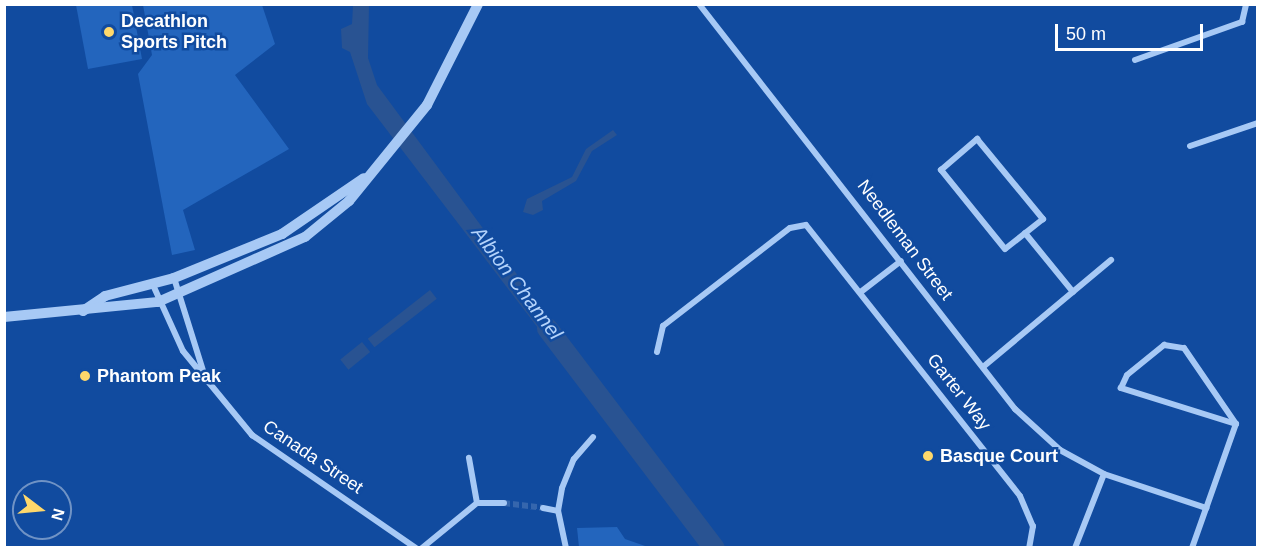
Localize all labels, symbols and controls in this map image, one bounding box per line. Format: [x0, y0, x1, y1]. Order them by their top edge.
place label: Decathlon Sports Pitch [121, 11, 227, 54]
scale bar [1058, 12, 1206, 50]
text: 50 m [1066, 24, 1106, 44]
marker: Decathlon Sports Pitch [102, 25, 116, 39]
street label: Needleman Street [853, 176, 957, 304]
water label: Albion Channel [467, 222, 567, 344]
street label: Garter Way [922, 349, 996, 435]
place label: Phantom Peak [97, 365, 221, 387]
marker: Phantom Peak [78, 369, 92, 383]
street label: Canada Street [259, 416, 367, 498]
place label: Basque Court [940, 445, 1058, 467]
marker: Basque Court [921, 449, 935, 463]
north arrow [12, 480, 72, 540]
text: N [48, 507, 68, 522]

